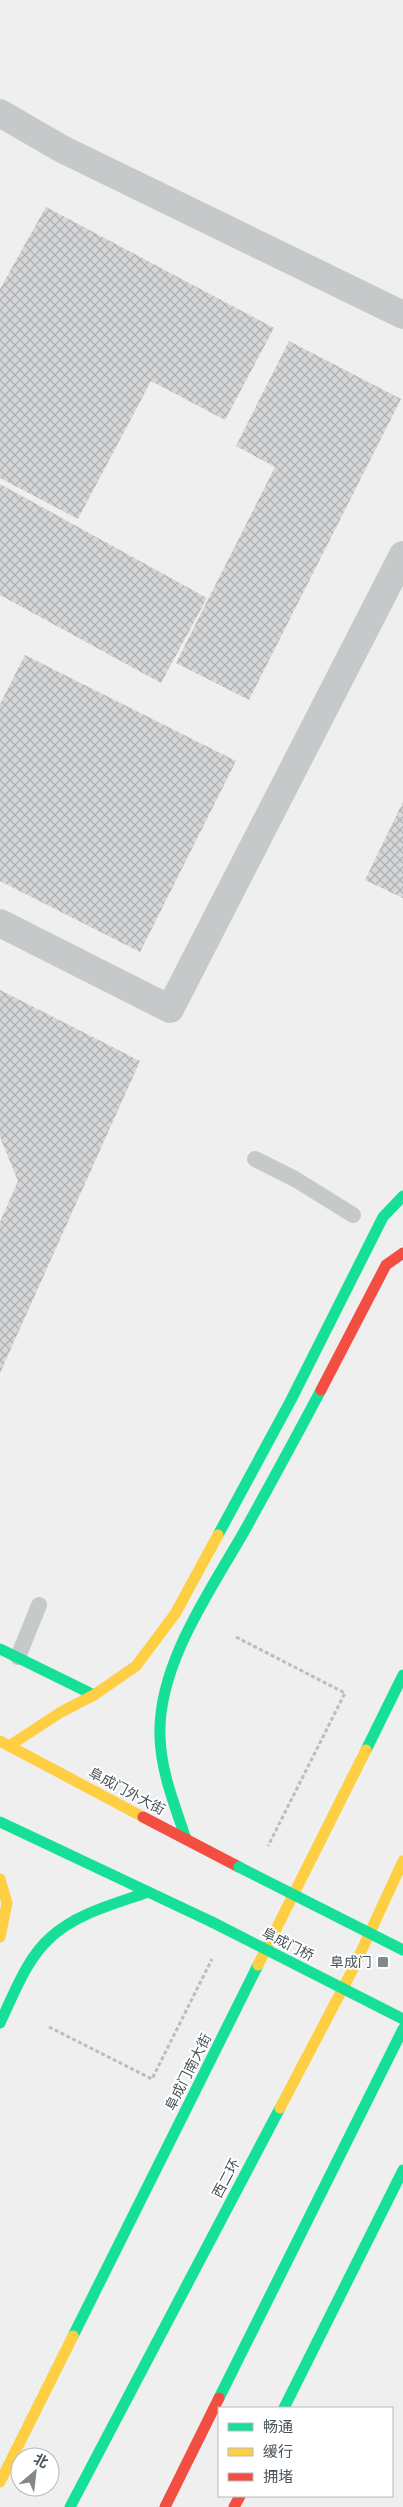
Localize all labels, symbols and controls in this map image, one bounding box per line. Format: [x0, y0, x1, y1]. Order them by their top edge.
street label: 阜成门外大街 [86, 1764, 168, 1818]
street label: 阜成门桥 [259, 1924, 317, 1964]
place label: 阜成门 [330, 1954, 372, 1970]
marker: 阜成门 [376, 1955, 390, 1969]
street label: 阜成门南大街 [162, 2031, 214, 2113]
street label: 西二环 [209, 2156, 243, 2200]
legend [218, 2407, 393, 2497]
text: 畅通 [263, 2418, 293, 2435]
text: 缓行 [263, 2443, 293, 2460]
north arrow [10, 2447, 60, 2497]
text: 北 [31, 2450, 51, 2471]
text: 拥堵 [263, 2468, 293, 2485]

